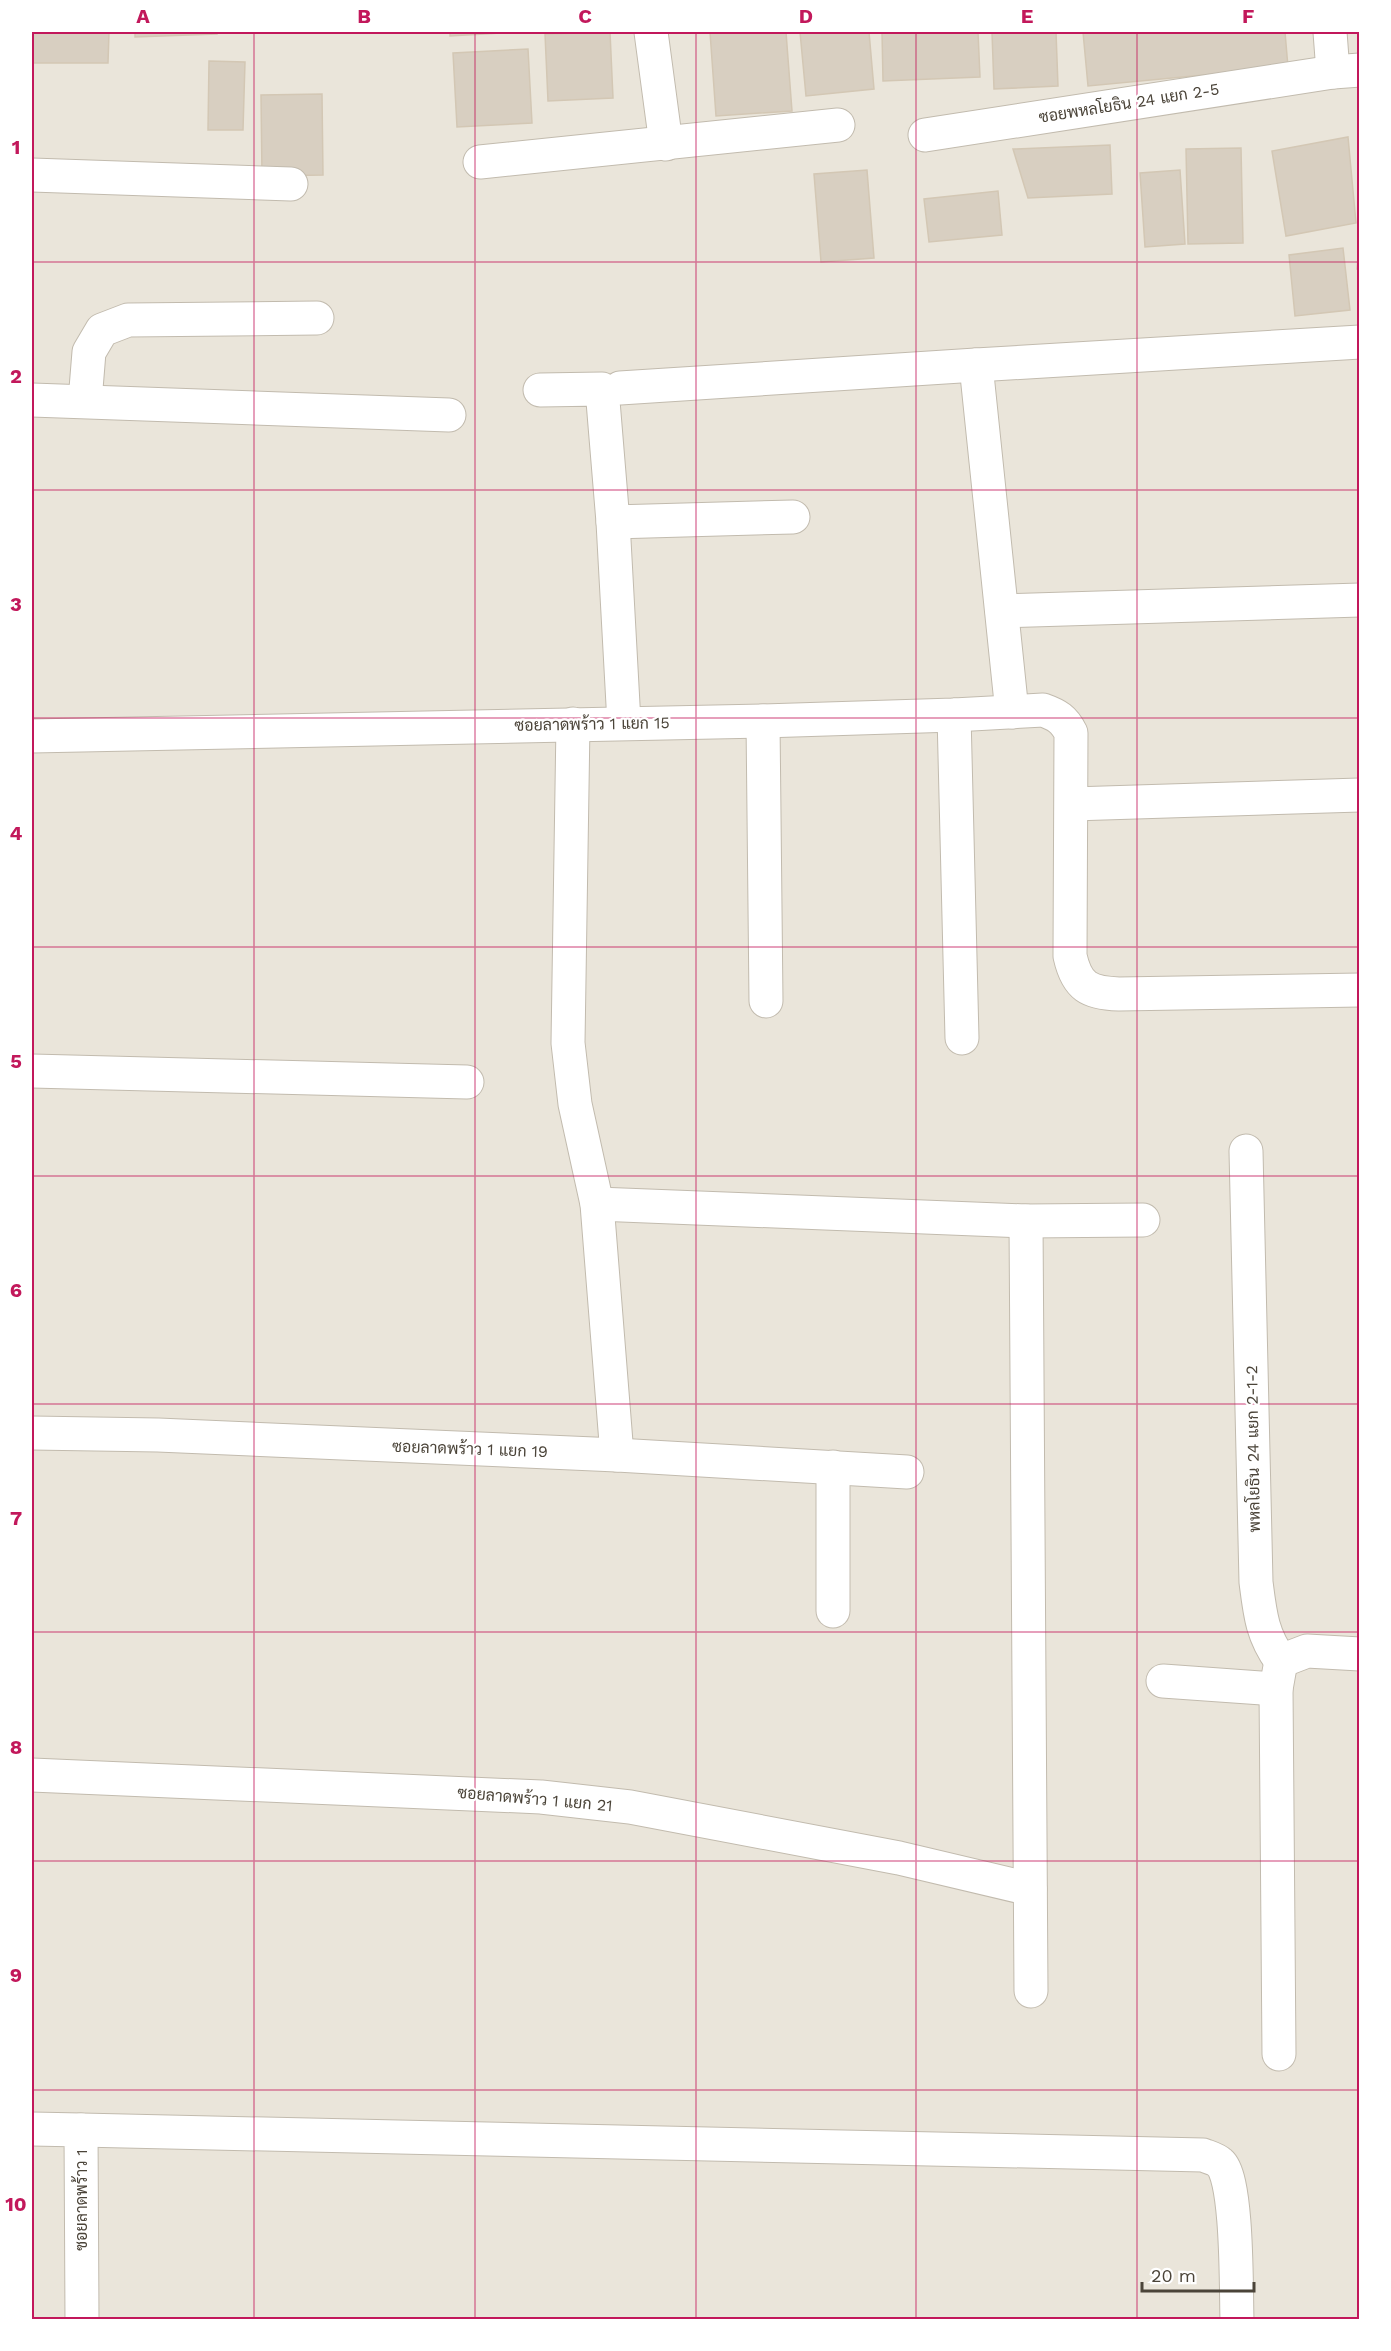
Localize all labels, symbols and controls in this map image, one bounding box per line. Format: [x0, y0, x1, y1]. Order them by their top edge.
text: A [136, 4, 150, 28]
text: B [357, 4, 371, 28]
text: C [578, 4, 592, 28]
text: D [799, 4, 813, 28]
text: E [1021, 4, 1033, 28]
text: F [1242, 4, 1254, 28]
street label: ซอยพหลโยธิน 24 แยก 2-5 [1037, 77, 1221, 127]
text: 1 [12, 135, 20, 159]
text: 2 [10, 364, 22, 388]
text: 3 [10, 592, 22, 616]
street label: ซอยลาดพร้าว 1 แยก 15 [514, 712, 670, 735]
text: 4 [10, 821, 23, 845]
text: 5 [10, 1049, 22, 1073]
text: 6 [10, 1278, 22, 1302]
street label: พหลโยธิน 24 แยก 2-1-2 [1240, 1365, 1264, 1533]
street label: ซอยลาดพร้าว 1 แยก 19 [392, 1436, 548, 1461]
text: 7 [10, 1506, 22, 1530]
text: 8 [10, 1735, 22, 1759]
street label: ซอยลาดพร้าว 1 แยก 21 [457, 1782, 613, 1815]
text: 9 [10, 1963, 22, 1987]
street label: ซอยลาดพร้าว 1 [71, 2149, 91, 2251]
text: 10 [5, 2192, 27, 2216]
scale bar [1142, 2255, 1254, 2293]
text: 20 m [1151, 2265, 1196, 2286]

